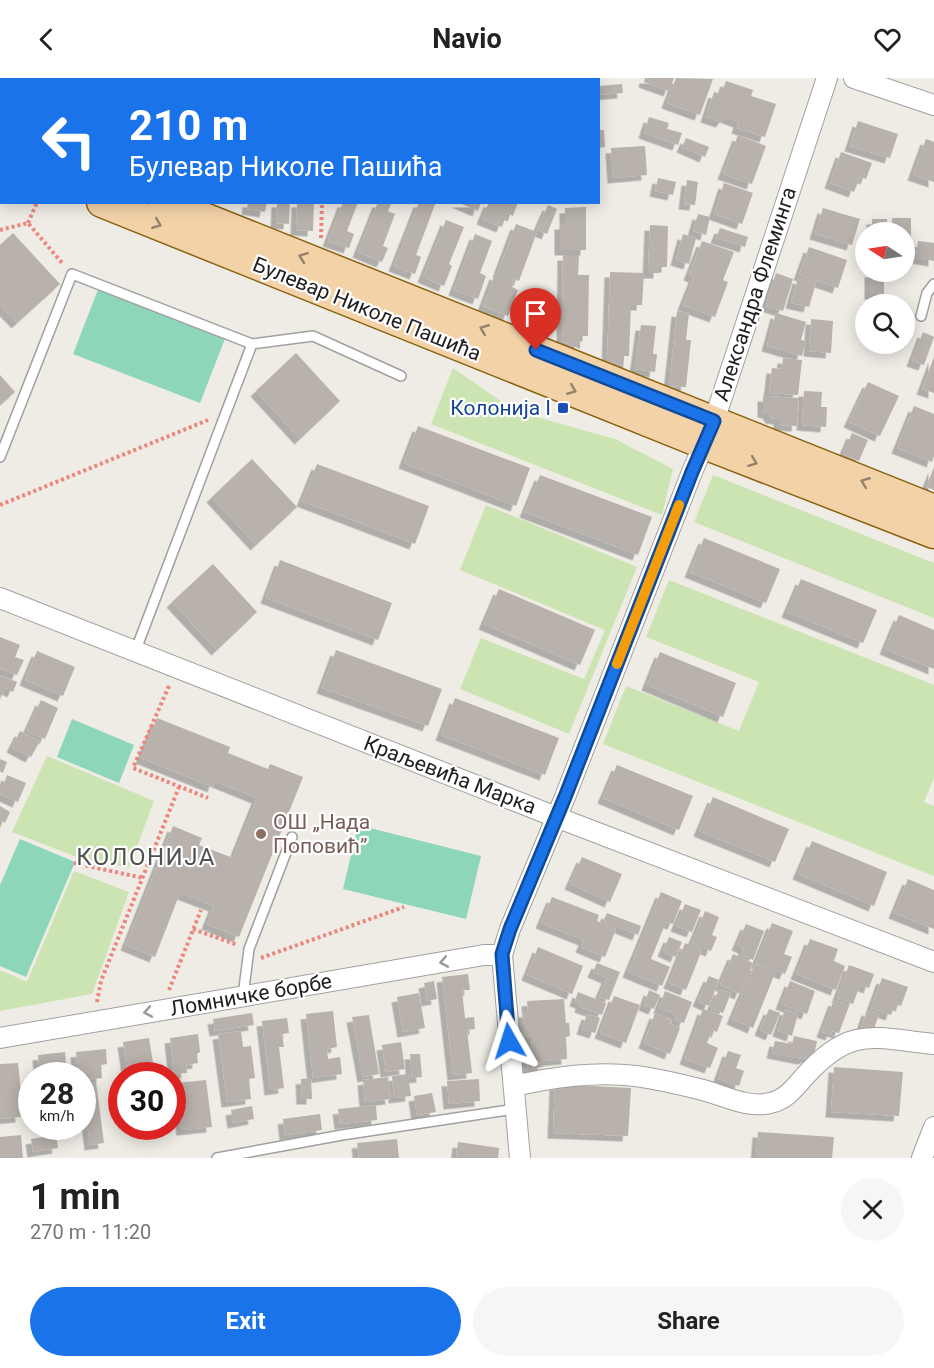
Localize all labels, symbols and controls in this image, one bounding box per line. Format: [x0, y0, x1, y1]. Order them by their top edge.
icon: back [30, 23, 63, 56]
text: Navio [432, 23, 502, 55]
icon: heart [871, 23, 904, 56]
text: 210 m [129, 101, 248, 150]
icon: left [30, 102, 108, 180]
text: Булевар Николе Пашића [129, 151, 443, 183]
street label: Александра Флеминга [709, 184, 801, 404]
one-way arrow [150, 217, 161, 229]
north arrow [855, 222, 915, 282]
map controls [855, 222, 915, 354]
street label: Булевар Николе Пашића [249, 252, 485, 366]
one-way arrow [298, 252, 309, 264]
pin [510, 288, 561, 350]
button: search [855, 294, 915, 354]
icon: arrive [519, 297, 552, 330]
one-way arrow [479, 324, 490, 336]
one-way arrow [566, 383, 576, 396]
place label: Колонија I [450, 396, 551, 420]
marker: Колонија I [556, 401, 570, 415]
one-way arrow [747, 455, 758, 468]
one-way arrow [861, 477, 872, 489]
street label: Краљевића Марка [361, 731, 539, 819]
place label: ОШ „Нада Поповић” [273, 810, 370, 858]
marker: ОШ „Нада Поповић” [254, 827, 268, 841]
district label: КОЛОНИЈА [76, 843, 216, 871]
one-way arrow [440, 955, 450, 968]
street label: Ломничке борбе [168, 969, 334, 1021]
one-way arrow [144, 1006, 153, 1018]
position arrow [477, 1009, 541, 1073]
speed limit sign: 30 [108, 1062, 186, 1140]
text: 28 [40, 1076, 74, 1111]
text: km/h [39, 1107, 75, 1125]
text: 1 min [30, 1176, 121, 1218]
button: close [841, 1178, 904, 1241]
text: 270 m · 11:20 [30, 1220, 151, 1244]
button: Exit [30, 1287, 461, 1356]
button: Share [473, 1287, 904, 1356]

